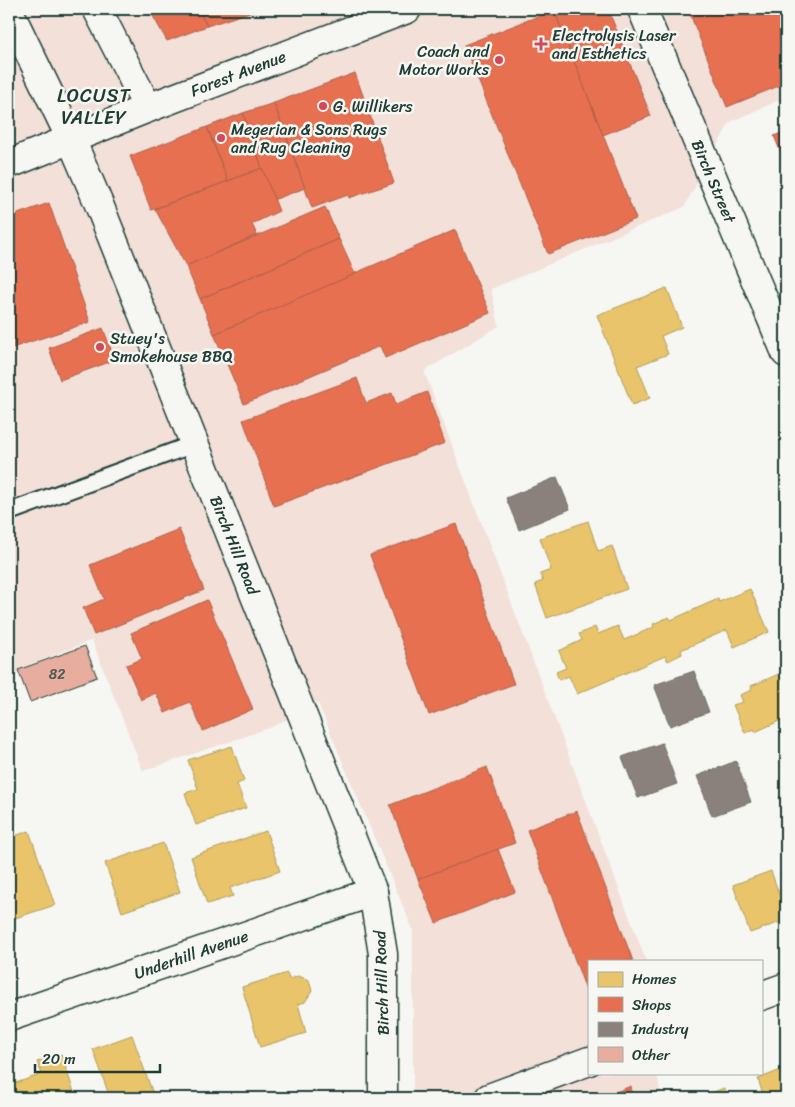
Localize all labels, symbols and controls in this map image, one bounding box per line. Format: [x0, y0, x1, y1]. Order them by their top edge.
place label: Electrolysis Laser and Esthetics [552, 21, 677, 68]
place label: Coach and Motor Works [399, 37, 491, 84]
marker: Electrolysis Laser and Esthetics [534, 37, 548, 51]
street label: Forest Avenue [186, 42, 290, 105]
marker: Coach and Motor Works [493, 54, 505, 66]
district label: LOCUST VALLEY [57, 79, 131, 134]
place label: G. Willikers [333, 92, 413, 121]
marker: G. Willikers [317, 100, 329, 112]
place label: Megerian & Sons Rugs and Rug Cleaning [231, 115, 387, 162]
marker: Megerian & Sons Rugs and Rug Cleaning [215, 132, 227, 144]
street label: Birch Street [683, 135, 744, 228]
place label: Stuey's Smokehouse BBQ [110, 324, 233, 371]
marker: Stuey's Smokehouse BBQ [94, 341, 106, 353]
street label: Birch Hill Road [202, 491, 268, 601]
house number: 82 [49, 662, 65, 687]
street label: Underhill Avenue [130, 921, 252, 988]
street label: Birch Hill Road [365, 929, 398, 1036]
legend [588, 960, 762, 1074]
text: Homes [632, 966, 676, 992]
text: Shops [632, 992, 672, 1018]
text: Industry [631, 1016, 689, 1042]
scale bar [35, 1042, 160, 1074]
text: Other [632, 1042, 671, 1068]
text: 20 m [42, 1046, 76, 1072]

